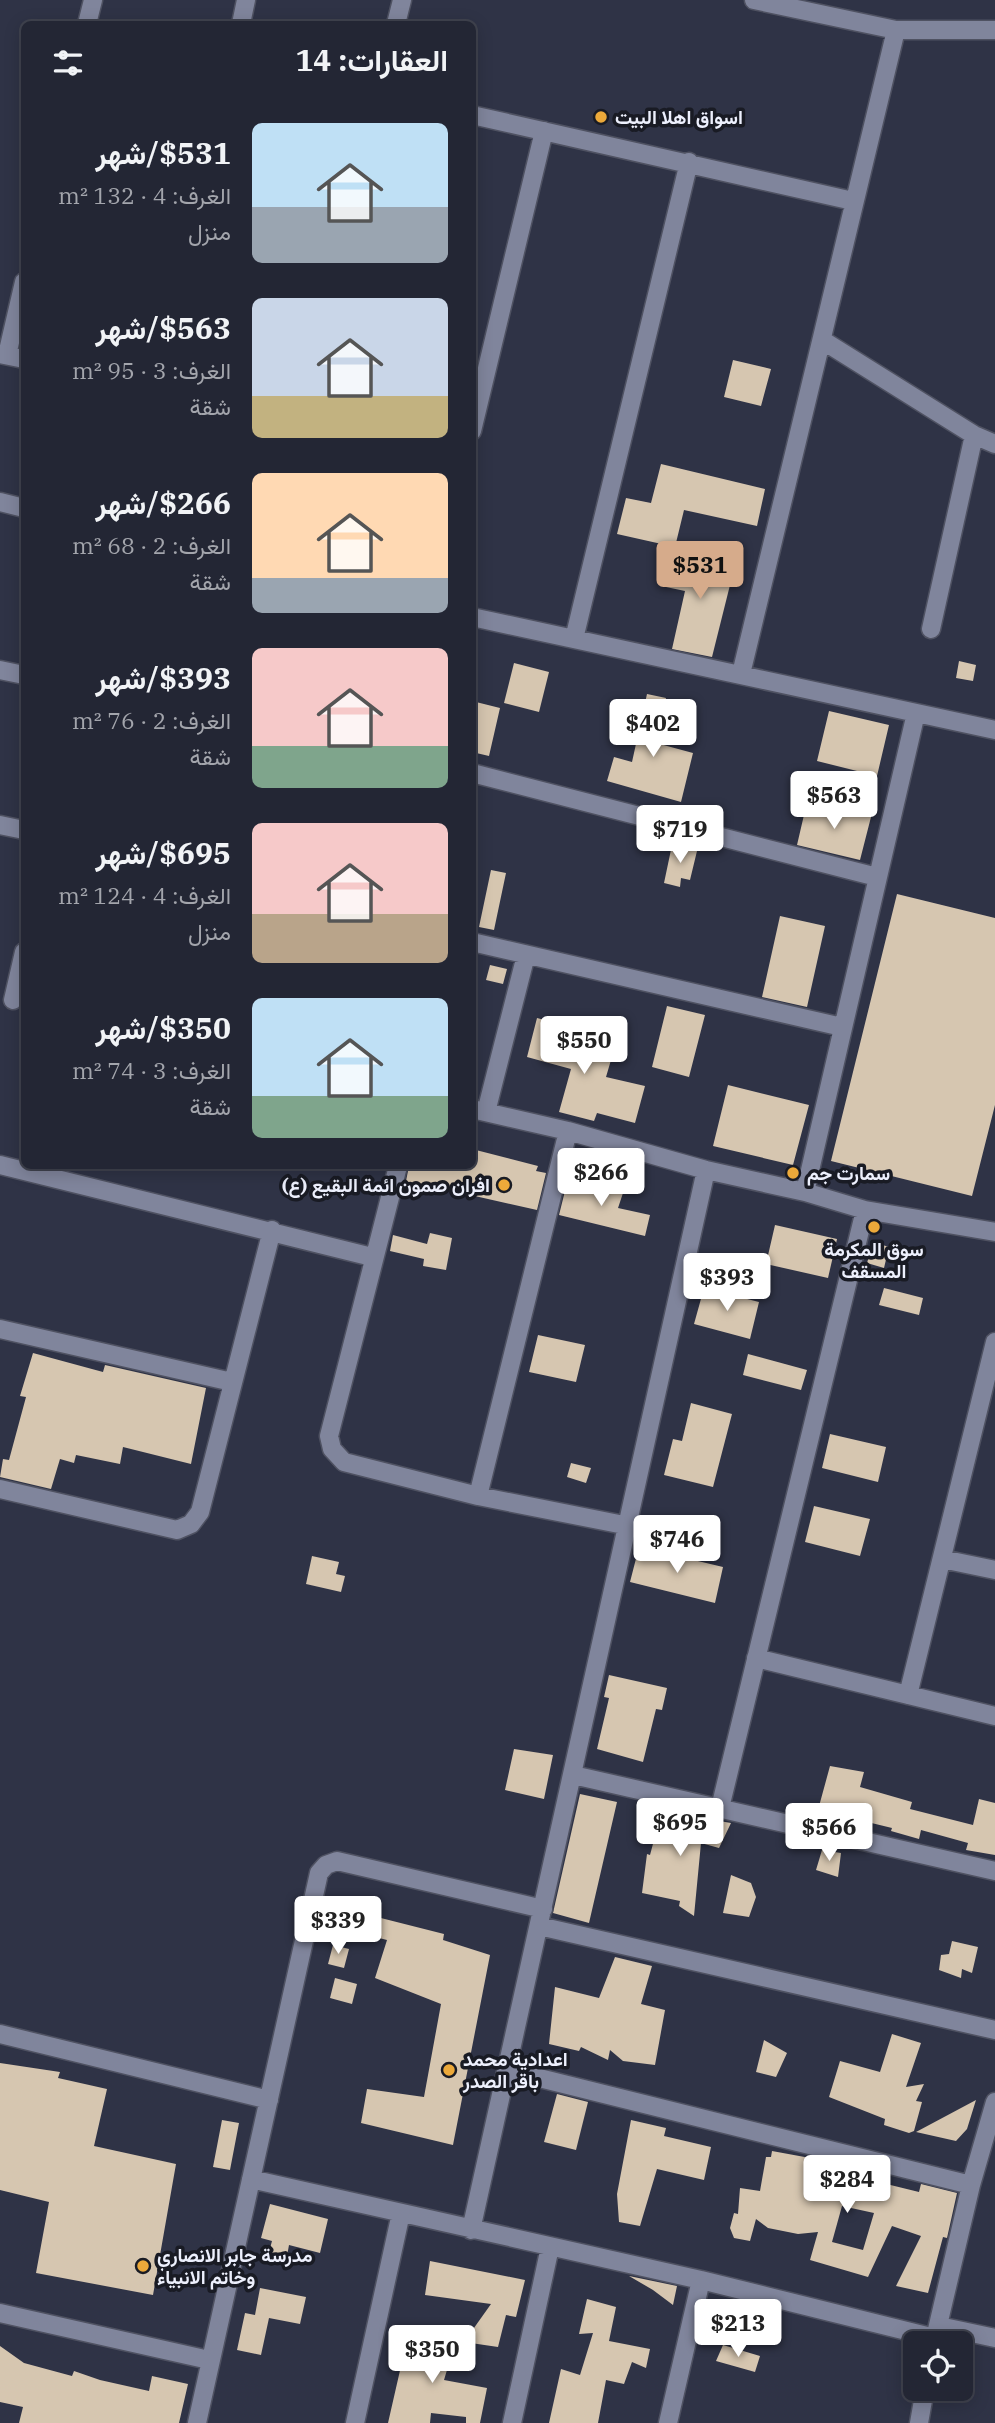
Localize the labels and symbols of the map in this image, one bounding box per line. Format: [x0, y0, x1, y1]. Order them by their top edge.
place label: اسواق اهلا البيت [615, 105, 743, 130]
marker: اسواق اهلا البيت [593, 109, 609, 125]
pin: $531 [659, 542, 741, 601]
pin: $402 [612, 700, 694, 759]
pin: $563 [793, 772, 875, 831]
pin: $719 [639, 806, 721, 865]
pin: $550 [543, 1016, 625, 1076]
pin: $266 [560, 1148, 642, 1208]
place label: سمارت جم [807, 1161, 890, 1186]
marker: سمارت جم [785, 1165, 801, 1181]
place label: افران صمون ائمة البقيع (ع) [282, 1173, 490, 1199]
marker: افران صمون ائمة البقيع (ع) [496, 1177, 512, 1193]
marker: سوق المكرمة المسقف [866, 1219, 882, 1235]
place label: سوق المكرمة المسقف [824, 1237, 924, 1283]
pin: $393 [686, 1254, 768, 1313]
pin: $746 [636, 1516, 718, 1575]
pin: $695 [639, 1798, 721, 1858]
pin: $566 [788, 1804, 870, 1863]
pin: $339 [297, 1896, 379, 1956]
place label: اعدادية محمد باقر الصدر [462, 2047, 568, 2094]
marker: اعدادية محمد باقر الصدر [441, 2062, 457, 2078]
pin: $284 [806, 2156, 888, 2215]
place label: مدرسة جابر الانصاري وخاتم الانبياء [157, 2243, 312, 2290]
marker: مدرسة جابر الانصاري وخاتم الانبياء [135, 2258, 151, 2274]
pin: $213 [697, 2300, 779, 2359]
pin: $350 [391, 2326, 473, 2385]

